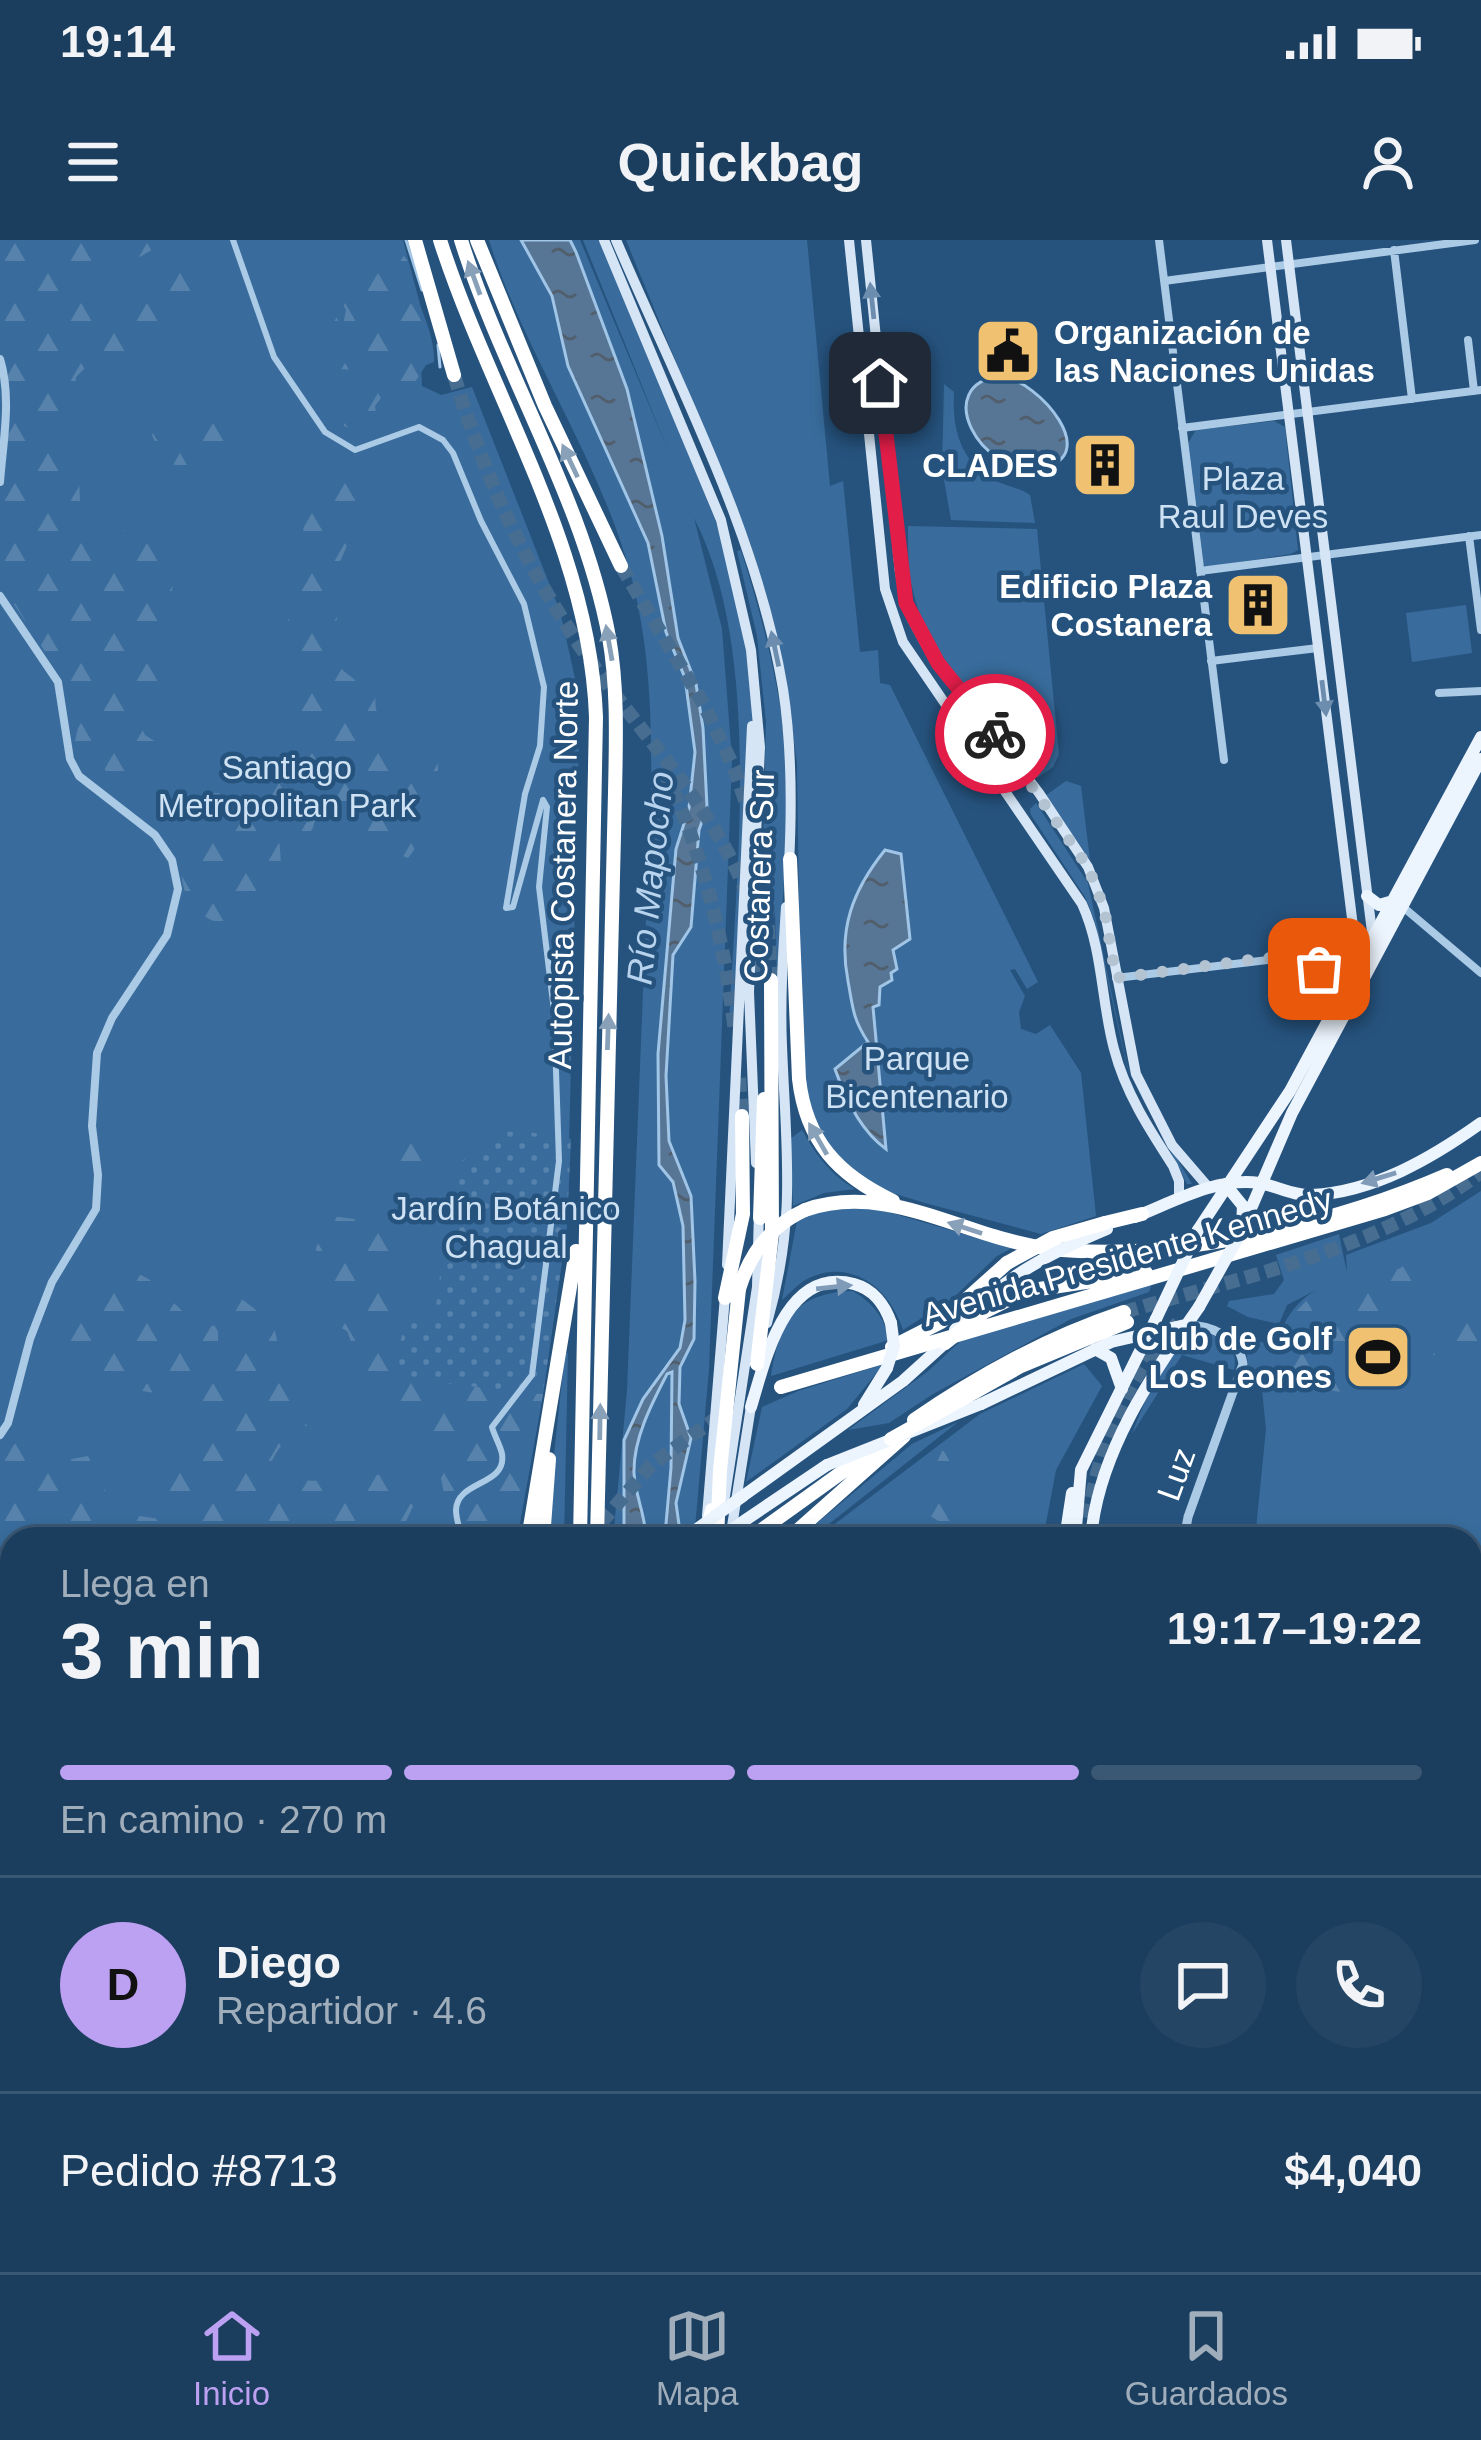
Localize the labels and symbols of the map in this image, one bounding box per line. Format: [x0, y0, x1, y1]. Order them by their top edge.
one-way arrow [464, 259, 482, 295]
one-way arrow [862, 282, 881, 319]
place label: Organización de las Naciones Unidas [1054, 314, 1375, 389]
public building icon: Organización de las Naciones Unidas [973, 316, 1043, 386]
pin [829, 332, 931, 434]
building icon: CLADES [1070, 430, 1140, 500]
one-way arrow [560, 443, 580, 478]
place label: CLADES [922, 447, 1058, 484]
park label: Plaza Raul Deves [1158, 460, 1328, 535]
place label: Edificio Plaza Costanera [999, 568, 1213, 643]
building icon: Edificio Plaza Costanera [1223, 570, 1293, 640]
one-way arrow [600, 623, 618, 661]
one-way arrow [764, 630, 783, 668]
courier [935, 674, 1055, 794]
street label: Autopista Costanera Norte [541, 680, 585, 1070]
one-way arrow [1315, 680, 1334, 717]
park label: Santiago Metropolitan Park [158, 749, 417, 824]
water label: Río Mapocho [618, 769, 682, 987]
street label: Costanera Sur [737, 769, 781, 983]
pin [1268, 918, 1370, 1020]
one-way arrow [599, 1012, 618, 1050]
park label: Parque Bicentenario [825, 1040, 1009, 1115]
one-way arrow [808, 1122, 829, 1156]
one-way arrow [1360, 1170, 1397, 1189]
street label: Avenida Presidente Kennedy [918, 1181, 1337, 1333]
park label: Jardín Botánico Chagual [391, 1190, 621, 1265]
one-way arrow [946, 1217, 983, 1236]
one-way arrow [816, 1277, 854, 1296]
place label: Club de Golf Los Leones [1136, 1320, 1333, 1395]
sports icon: Club de Golf Los Leones [1343, 1322, 1413, 1392]
one-way arrow [590, 1402, 609, 1440]
street label: Luz [1150, 1443, 1202, 1505]

